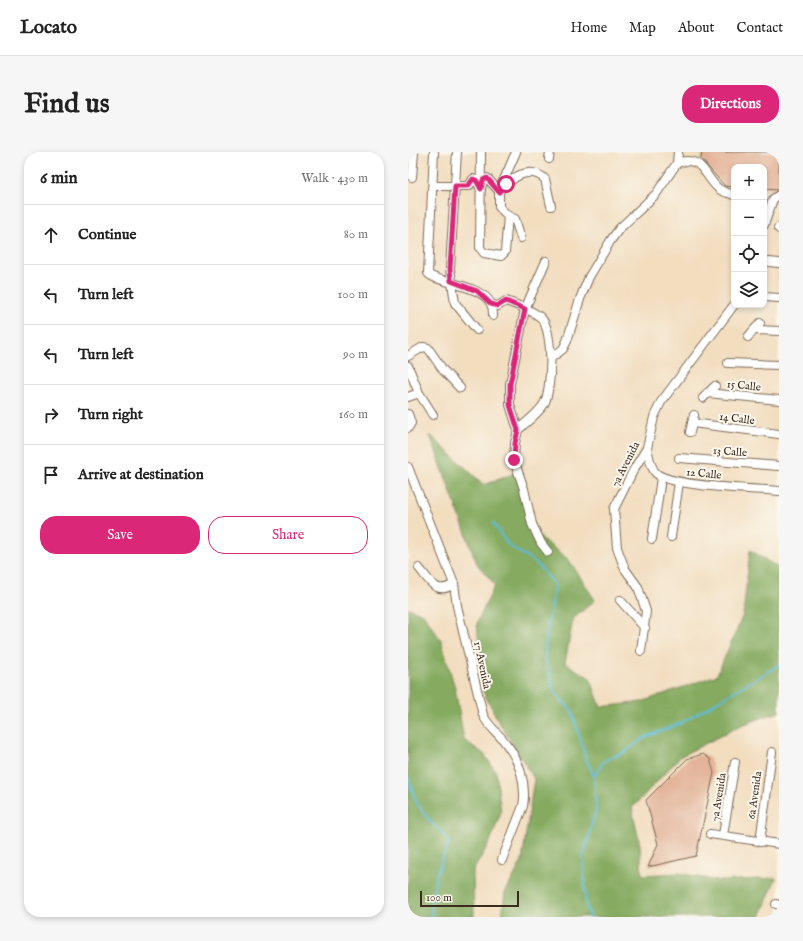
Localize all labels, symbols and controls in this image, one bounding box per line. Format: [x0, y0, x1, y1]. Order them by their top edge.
text: Locato [20, 16, 77, 40]
text: Home [571, 19, 607, 37]
text: Map [629, 19, 656, 37]
text: About [678, 19, 714, 37]
text: Contact [736, 19, 783, 37]
button: Directions [682, 85, 779, 123]
text: Find us [24, 87, 110, 122]
map controls [731, 164, 767, 308]
button: + [731, 164, 767, 200]
text: 6 min [40, 168, 78, 189]
text: Walk · 430 m [301, 170, 368, 187]
route start [497, 175, 515, 193]
button: − [731, 200, 767, 236]
icon: ahead [40, 224, 62, 246]
text: Continue [78, 225, 136, 244]
text: 80 m [344, 226, 368, 243]
button: locate [731, 236, 767, 272]
button: layers [731, 272, 767, 308]
icon: left [40, 284, 62, 306]
text: Turn left [78, 285, 134, 304]
text: 100 m [338, 286, 368, 303]
icon: left [40, 344, 62, 366]
text: Turn left [78, 345, 134, 364]
text: 90 m [343, 346, 368, 363]
street label: 15 Calle [726, 377, 762, 395]
icon: right [40, 404, 62, 426]
text: Turn right [78, 405, 143, 424]
text: 160 m [338, 406, 368, 423]
street label: 14 Calle [718, 410, 755, 428]
street label: 7a Avenida [609, 439, 643, 489]
street label: 13 Calle [712, 444, 748, 460]
route end [505, 451, 523, 469]
icon: arrive [40, 464, 62, 486]
text: Arrive at destination [78, 465, 204, 484]
street label: 12 Calle [686, 465, 722, 483]
button: Save [40, 516, 200, 554]
button: Share [208, 516, 368, 554]
street label: 17 Avenida [470, 640, 494, 690]
street label: 6a Avenida [745, 770, 765, 820]
street label: 7a Avenida [708, 772, 730, 822]
scale bar [420, 889, 519, 908]
text: 100 m [426, 891, 452, 905]

